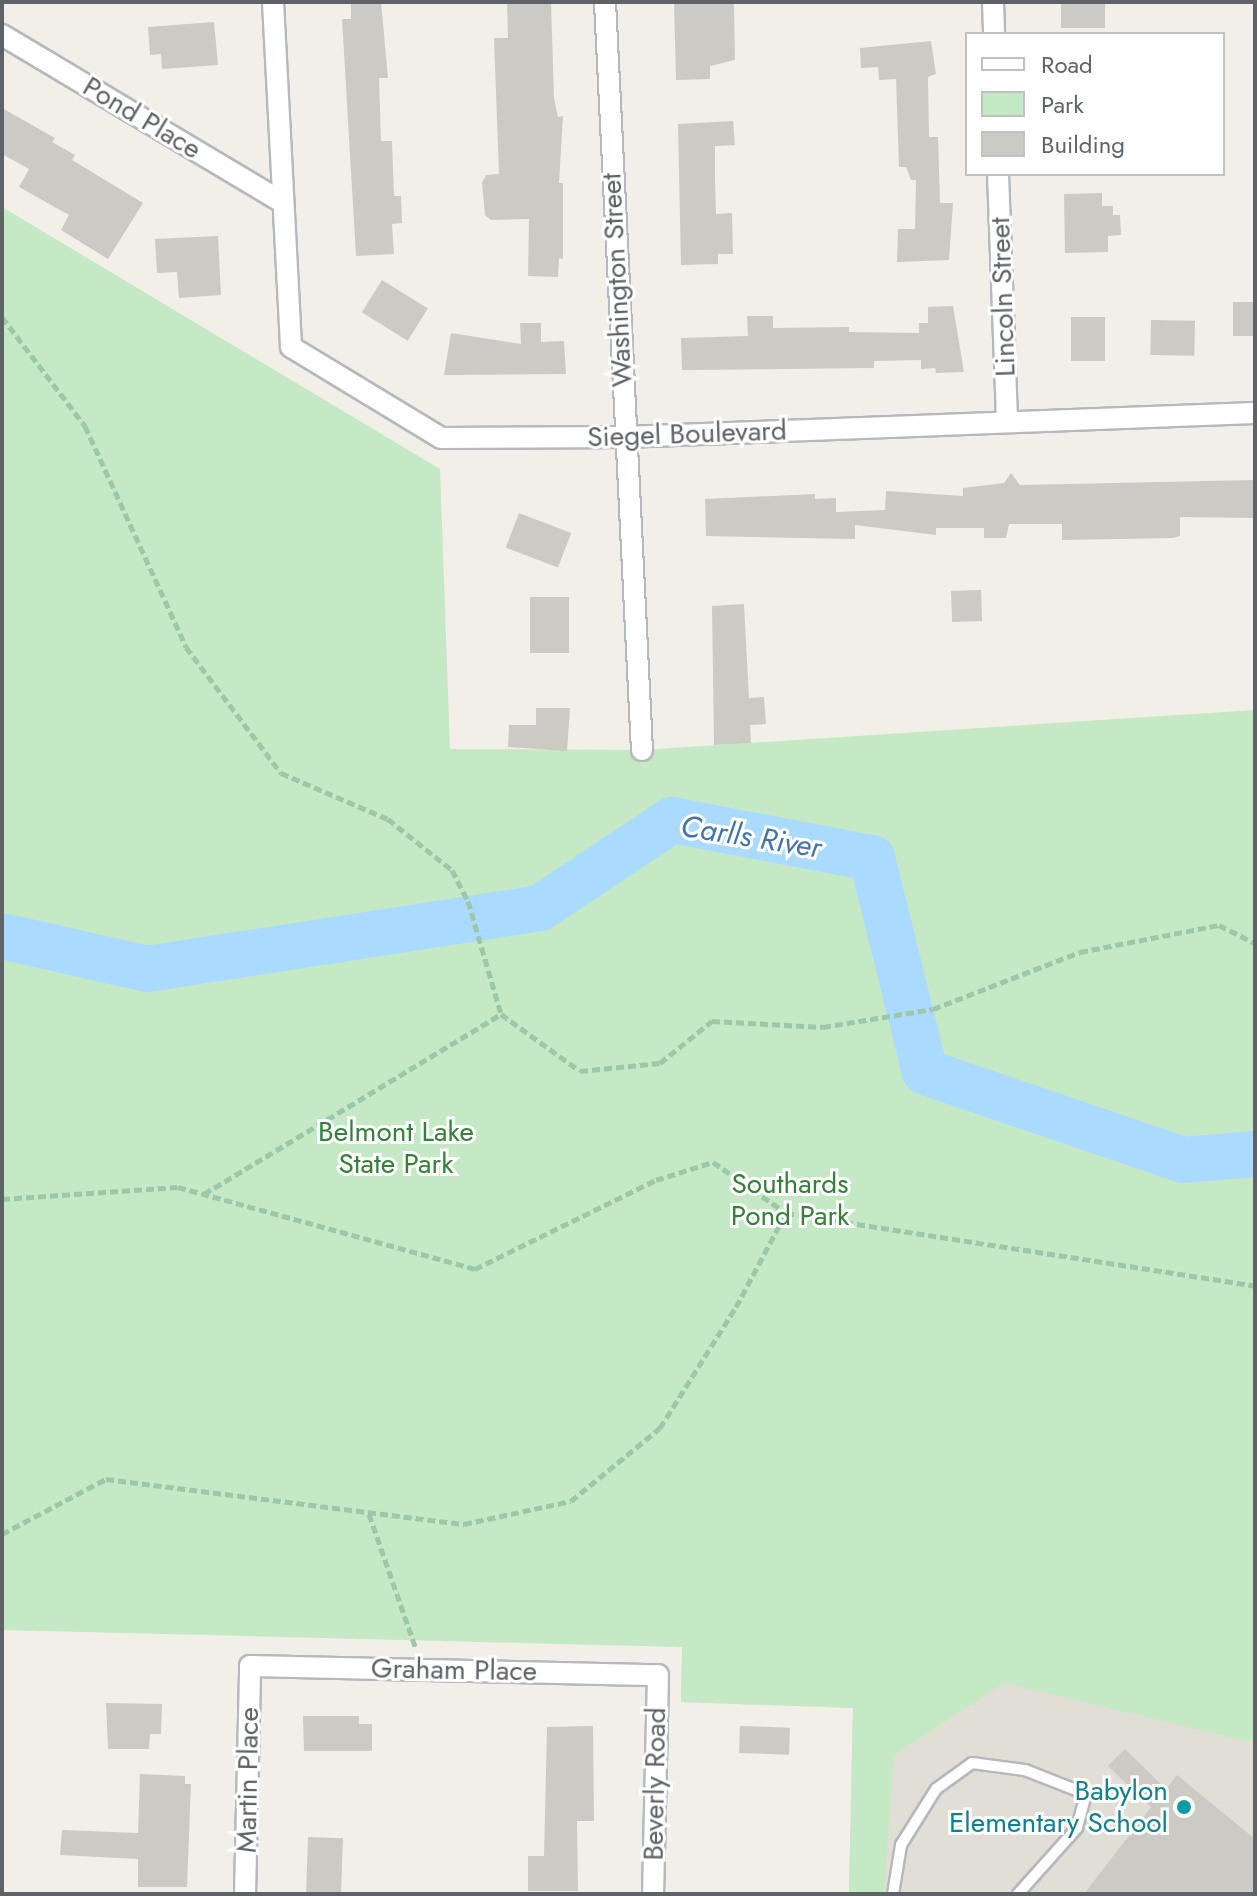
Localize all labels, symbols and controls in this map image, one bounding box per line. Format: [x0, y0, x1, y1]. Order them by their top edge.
legend [965, 32, 1225, 176]
text: Road [1041, 47, 1093, 82]
street label: Pond Place [77, 70, 207, 166]
text: Park [1041, 87, 1084, 122]
text: Building [1041, 127, 1125, 162]
street label: Washington Street [595, 172, 639, 388]
street label: Lincoln Street [983, 217, 1023, 377]
street label: Siegel Boulevard [587, 414, 787, 454]
water label: Carlls River [678, 808, 824, 866]
park label: Belmont Lake State Park [318, 1115, 474, 1181]
park label: Southards Pond Park [731, 1167, 849, 1233]
street label: Graham Place [371, 1652, 537, 1688]
street label: Martin Place [230, 1707, 266, 1853]
street label: Beverly Road [637, 1707, 673, 1861]
place label: Babylon Elementary School [949, 1774, 1168, 1840]
marker: Babylon Elementary School [1175, 1798, 1193, 1816]

